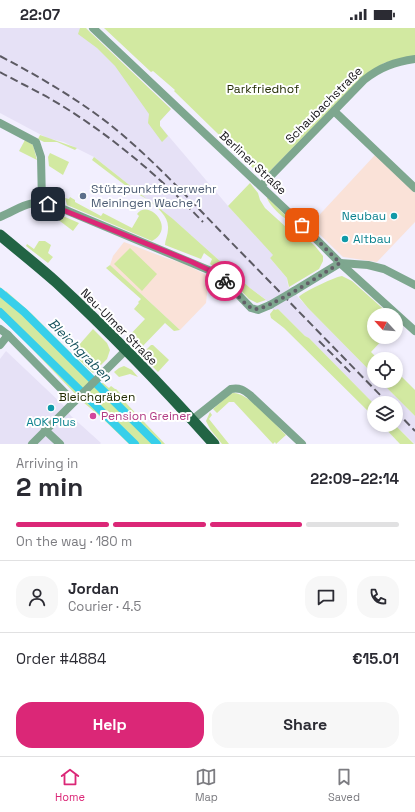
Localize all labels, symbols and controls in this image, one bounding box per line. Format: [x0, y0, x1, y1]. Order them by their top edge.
text: 22:07 [20, 5, 60, 24]
street label: Schaubachstraße [282, 63, 366, 147]
park label: Parkfriedhof [227, 81, 299, 97]
street label: Berliner Straße [216, 128, 290, 198]
place label: Stützpunktfeuerwehr Meiningen Wache 1 [91, 181, 217, 211]
pin [31, 187, 65, 221]
marker: Stützpunktfeuerwehr Meiningen Wache 1 [78, 191, 88, 201]
icon: home [37, 193, 59, 215]
pin [285, 208, 319, 242]
place label: Neubau [342, 208, 386, 224]
marker: Neubau [389, 211, 399, 221]
icon: bag [291, 214, 313, 236]
place label: Altbau [353, 231, 391, 247]
marker: Altbau [340, 234, 350, 244]
courier [205, 261, 245, 301]
icon: bike [214, 270, 236, 292]
street label: Neu-Ulmer Straße [77, 285, 161, 369]
north arrow [367, 308, 403, 344]
map controls [367, 308, 403, 432]
water label: Bleichgraben [45, 315, 116, 386]
button: locate [367, 352, 403, 388]
park label: Bleichgräben [59, 389, 135, 405]
button: layers [367, 396, 403, 432]
marker: AOK Plus [46, 403, 56, 413]
place label: Pension Greiner [101, 408, 191, 424]
marker: Pension Greiner [88, 411, 98, 421]
place label: AOK Plus [26, 414, 76, 430]
text: Arriving in [16, 455, 78, 472]
text: 22:09–22:14 [310, 469, 399, 488]
text: 2 min [16, 470, 83, 504]
text: On the way · 180 m [16, 533, 132, 550]
button: person [16, 576, 58, 618]
button: chat [305, 576, 347, 618]
button: phone [357, 576, 399, 618]
text: Jordan [68, 579, 119, 598]
text: Courier · 4.5 [68, 598, 141, 615]
text: Order #4884 [16, 649, 106, 668]
text: €15.01 [352, 649, 399, 668]
button: Help [16, 702, 204, 748]
button: Share [212, 702, 399, 748]
tab: Home [55, 766, 85, 804]
tab: Map [195, 766, 218, 804]
tab: Saved [328, 766, 360, 804]

